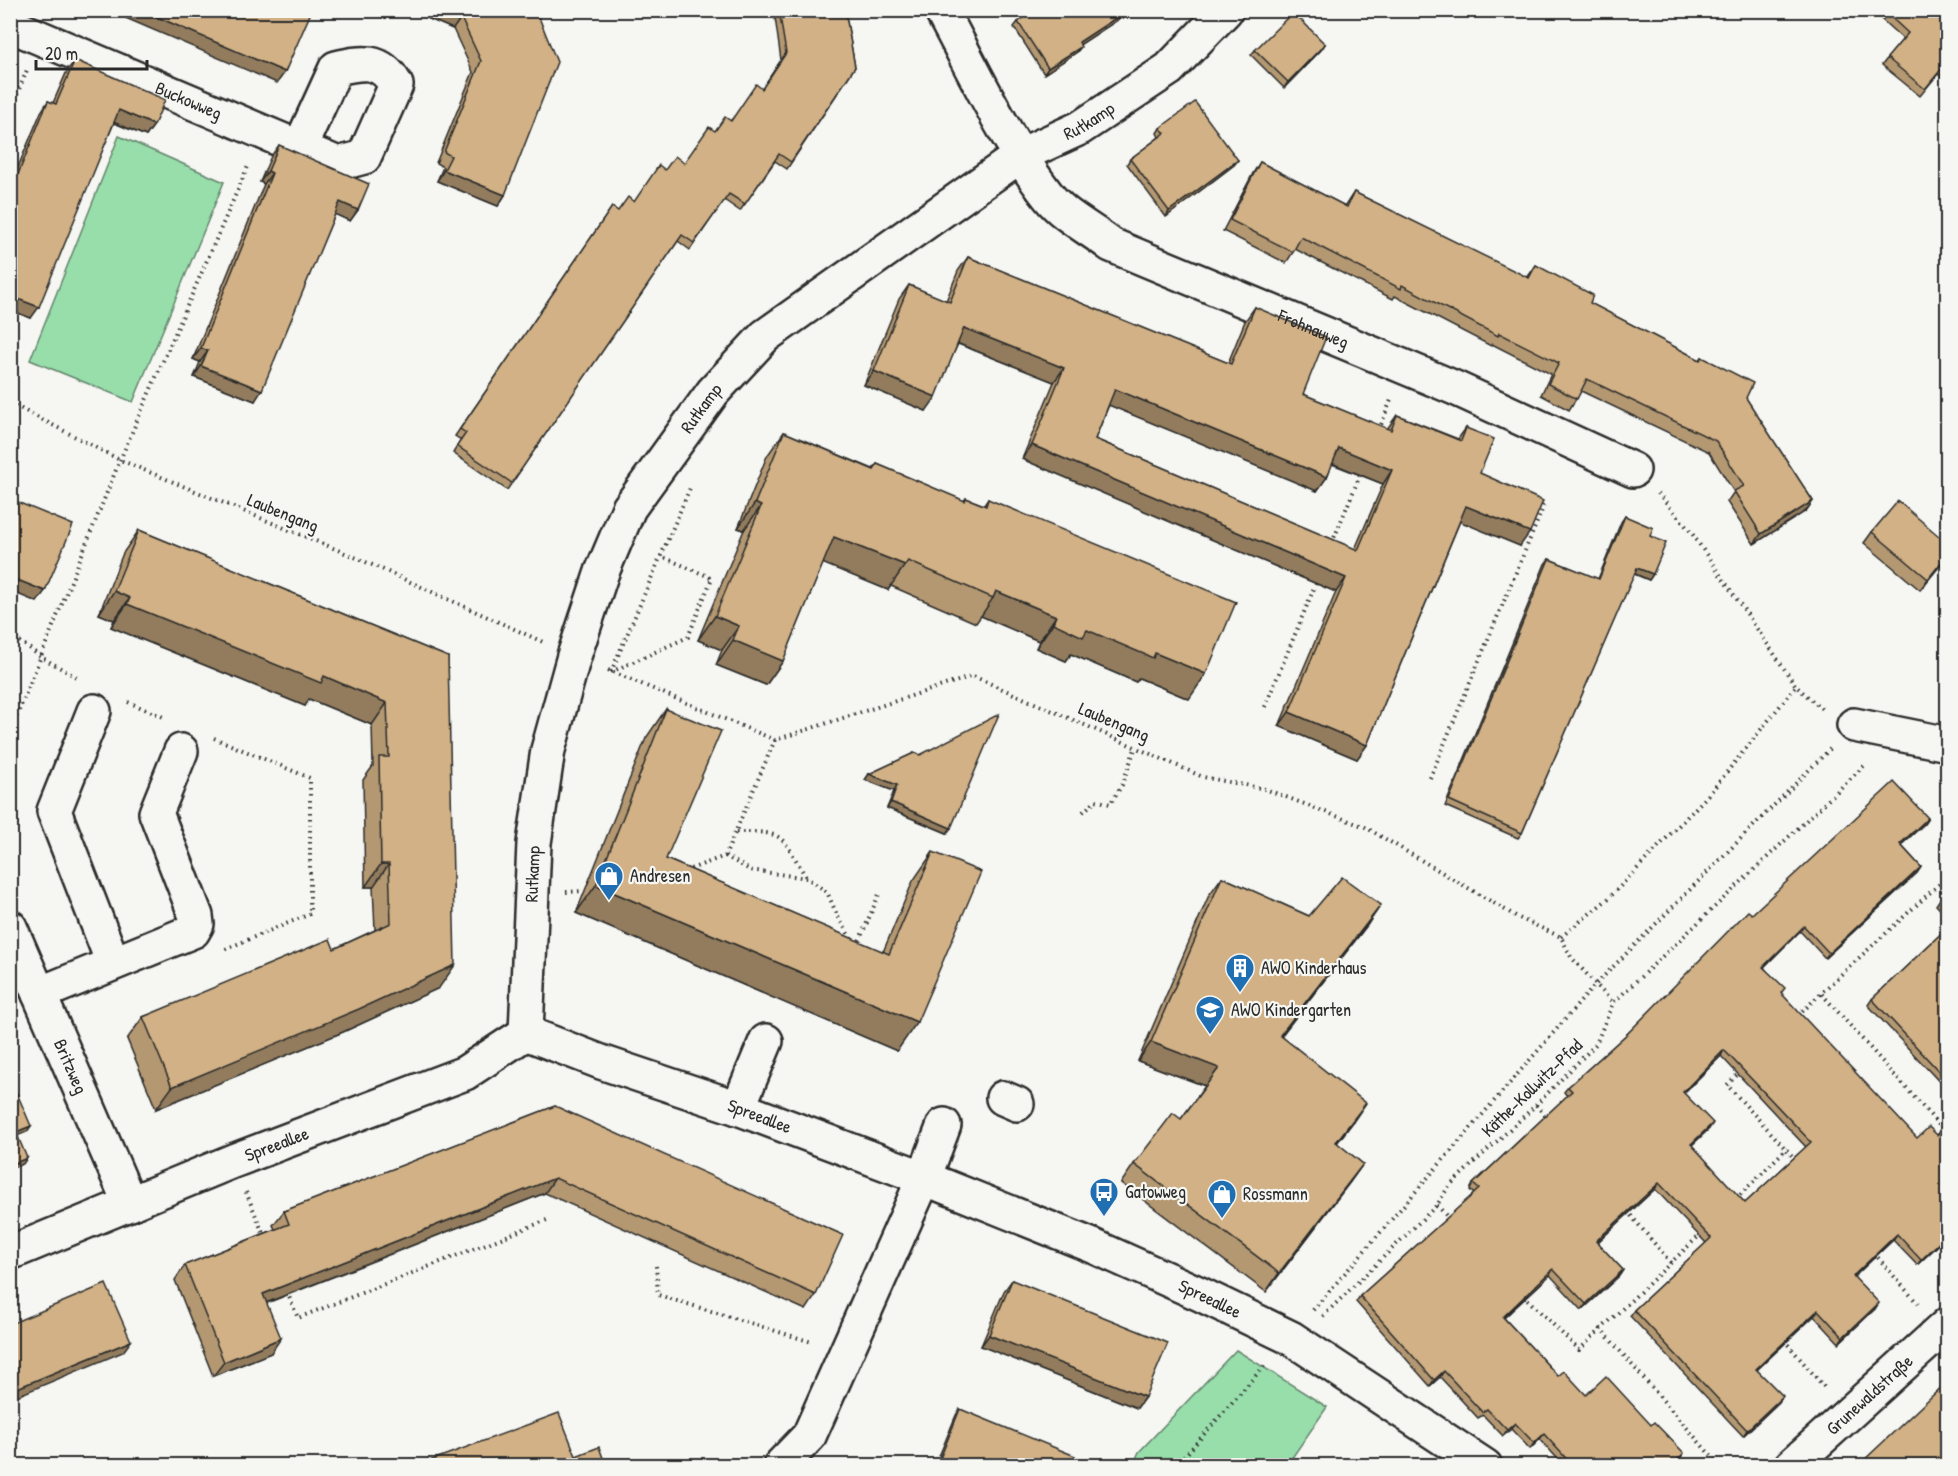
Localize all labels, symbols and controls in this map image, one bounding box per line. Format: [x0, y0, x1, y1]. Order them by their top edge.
scale bar [36, 33, 147, 71]
text: 20 m [45, 41, 78, 66]
street label: Buckowweg [152, 75, 226, 125]
street label: Rutkamp [1059, 95, 1120, 146]
street label: Frohnauweg [1273, 302, 1353, 354]
street label: Rutkamp [674, 377, 727, 438]
street label: Laubengang [244, 487, 323, 538]
street label: Laubengang [1075, 695, 1154, 748]
street label: Rutkamp [519, 845, 546, 903]
shop icon: Andresen [593, 860, 625, 902]
place label: Andresen [630, 863, 690, 888]
building icon: AWO Kinderhaus [1224, 952, 1256, 994]
place label: AWO Kinderhaus [1261, 955, 1367, 980]
school or university icon: AWO Kindergarten [1194, 994, 1226, 1036]
place label: AWO Kindergarten [1231, 997, 1351, 1022]
street label: Käthe-Kollwitz-Pfad [1476, 1033, 1588, 1142]
street label: Britzweg [48, 1035, 94, 1098]
street label: Spreeallee [725, 1092, 795, 1139]
street label: Spreeallee [241, 1120, 312, 1167]
bus stop icon: Gatowweg [1088, 1176, 1120, 1218]
shop icon: Rossmann [1206, 1178, 1238, 1220]
place label: Gatowweg [1125, 1179, 1186, 1204]
place label: Rossmann [1243, 1181, 1308, 1206]
street label: Spreeallee [1175, 1273, 1245, 1324]
street label: Grunewaldstraße [1820, 1349, 1918, 1440]

